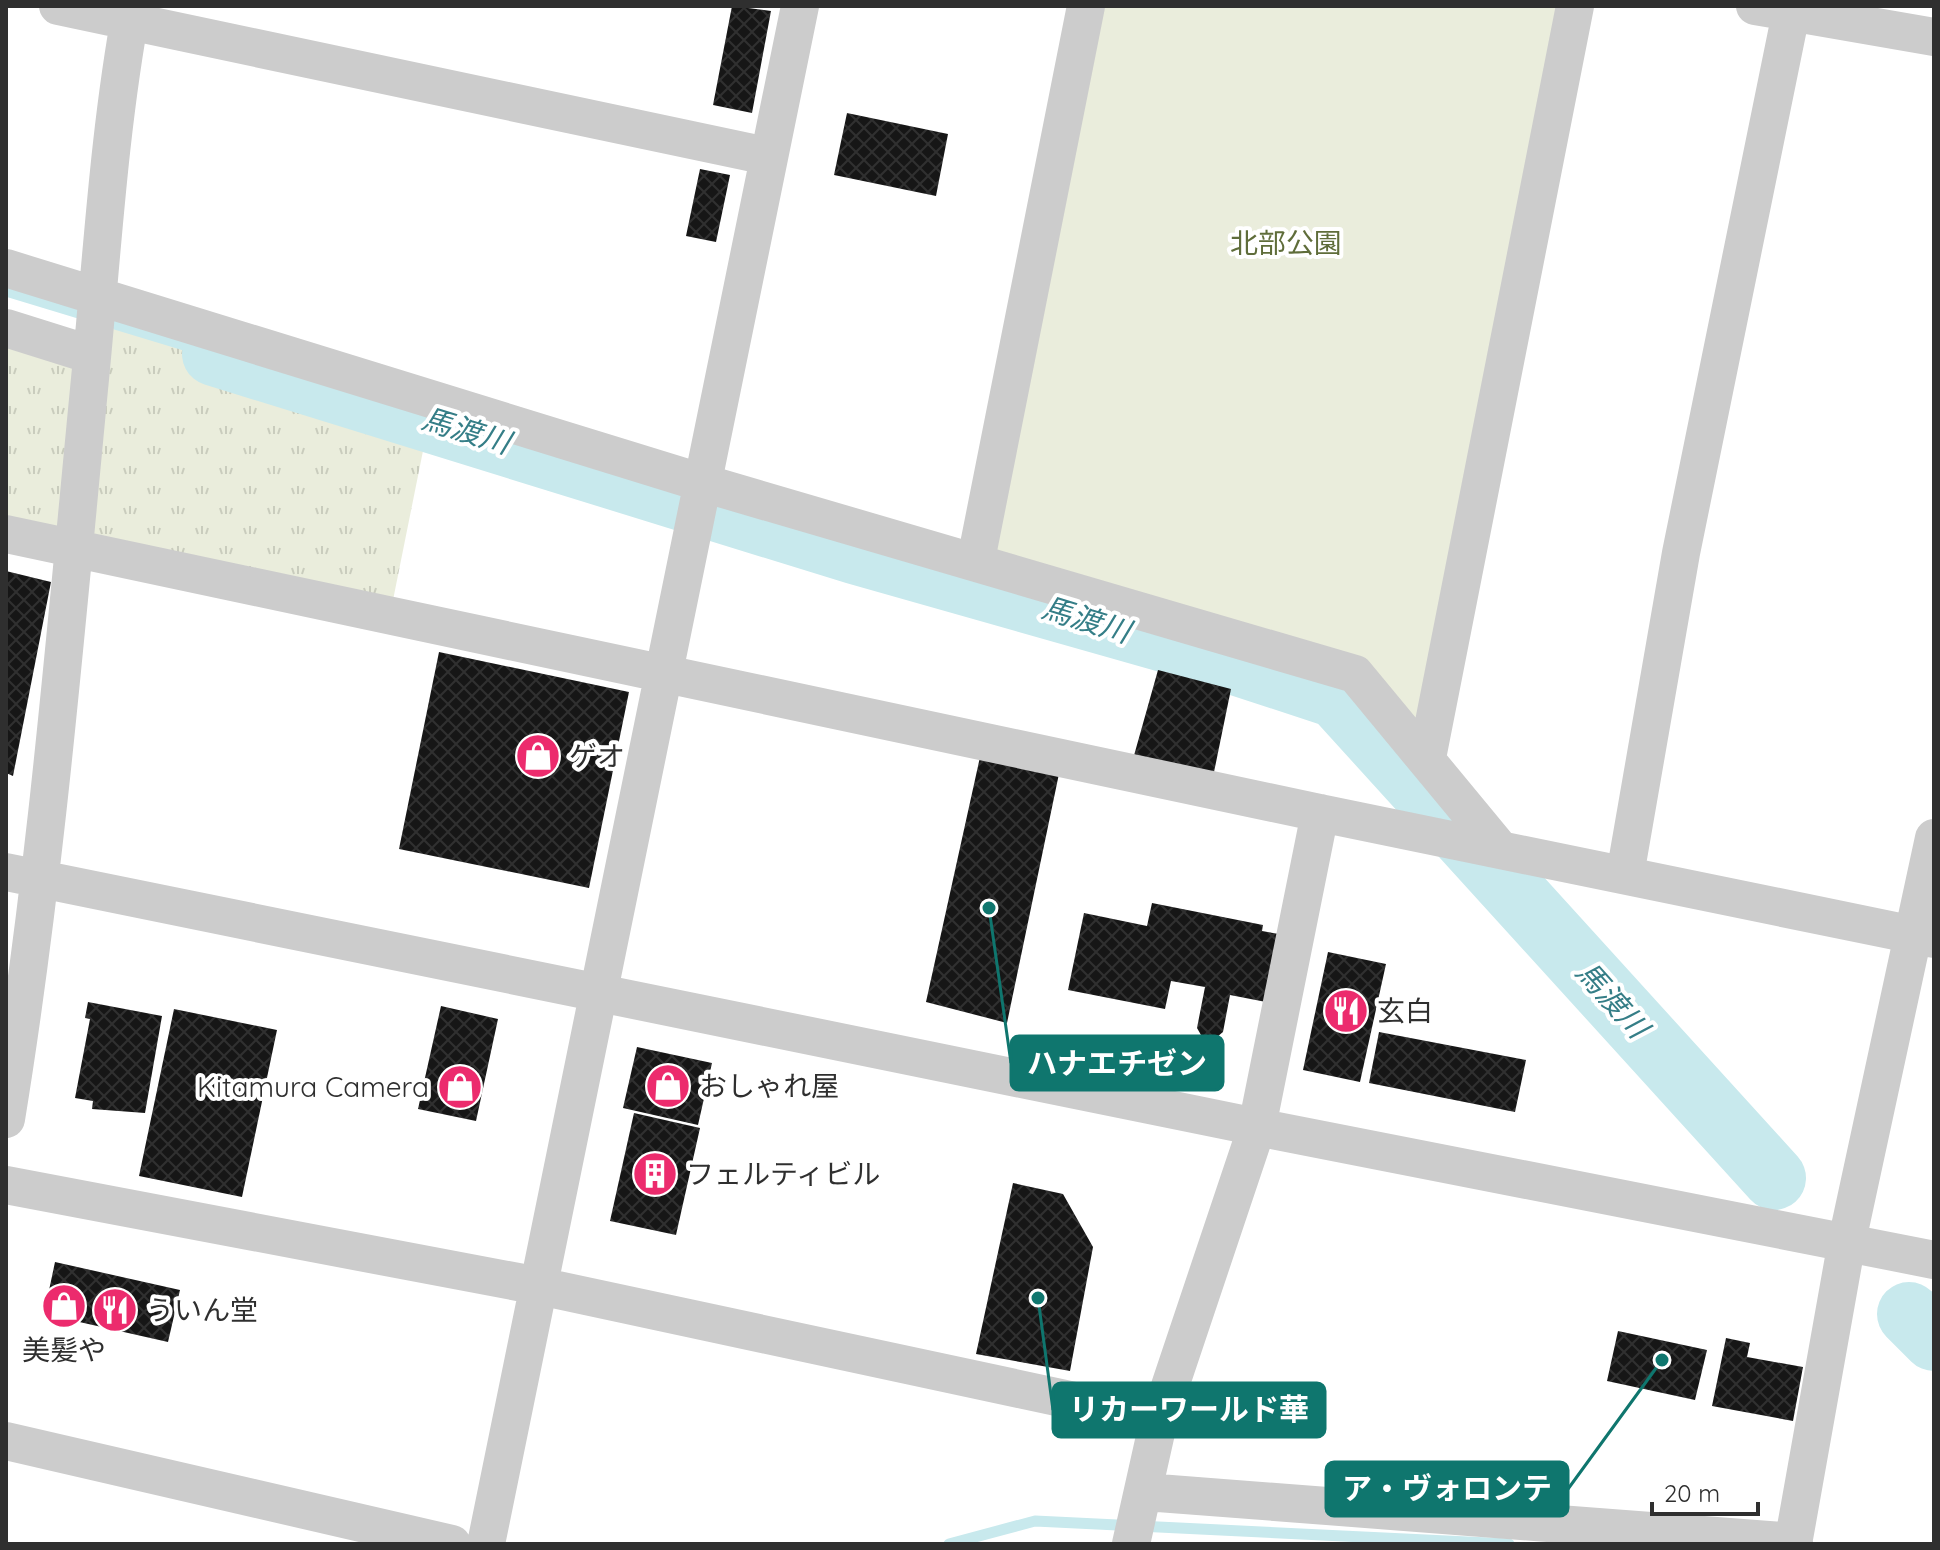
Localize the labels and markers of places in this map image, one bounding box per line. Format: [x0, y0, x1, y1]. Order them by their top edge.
shop icon: ゲオ [514, 732, 562, 780]
place label: ゲオ [569, 738, 625, 773]
restaurant icon: 玄白 [1322, 987, 1370, 1035]
place label: 玄白 [1377, 993, 1433, 1028]
callout: ハナエチゼン [1011, 1036, 1223, 1090]
shop icon: おしゃれ屋 [644, 1062, 692, 1110]
shop icon: Kitamura Camera [436, 1063, 484, 1111]
place label: おしゃれ屋 [699, 1068, 839, 1103]
place label: Kitamura Camera [197, 1069, 429, 1104]
building icon: フェルティビル [631, 1150, 679, 1198]
place label: フェルティビル [686, 1156, 880, 1191]
shop icon: 美髪や [40, 1282, 88, 1330]
restaurant icon: ういん堂 [91, 1286, 139, 1334]
place label: ういん堂 [146, 1292, 258, 1327]
place label: 美髪や [22, 1332, 106, 1367]
callout: リカーワールド華 [1053, 1383, 1325, 1437]
callout: ア・ヴォロンテ [1326, 1462, 1568, 1516]

